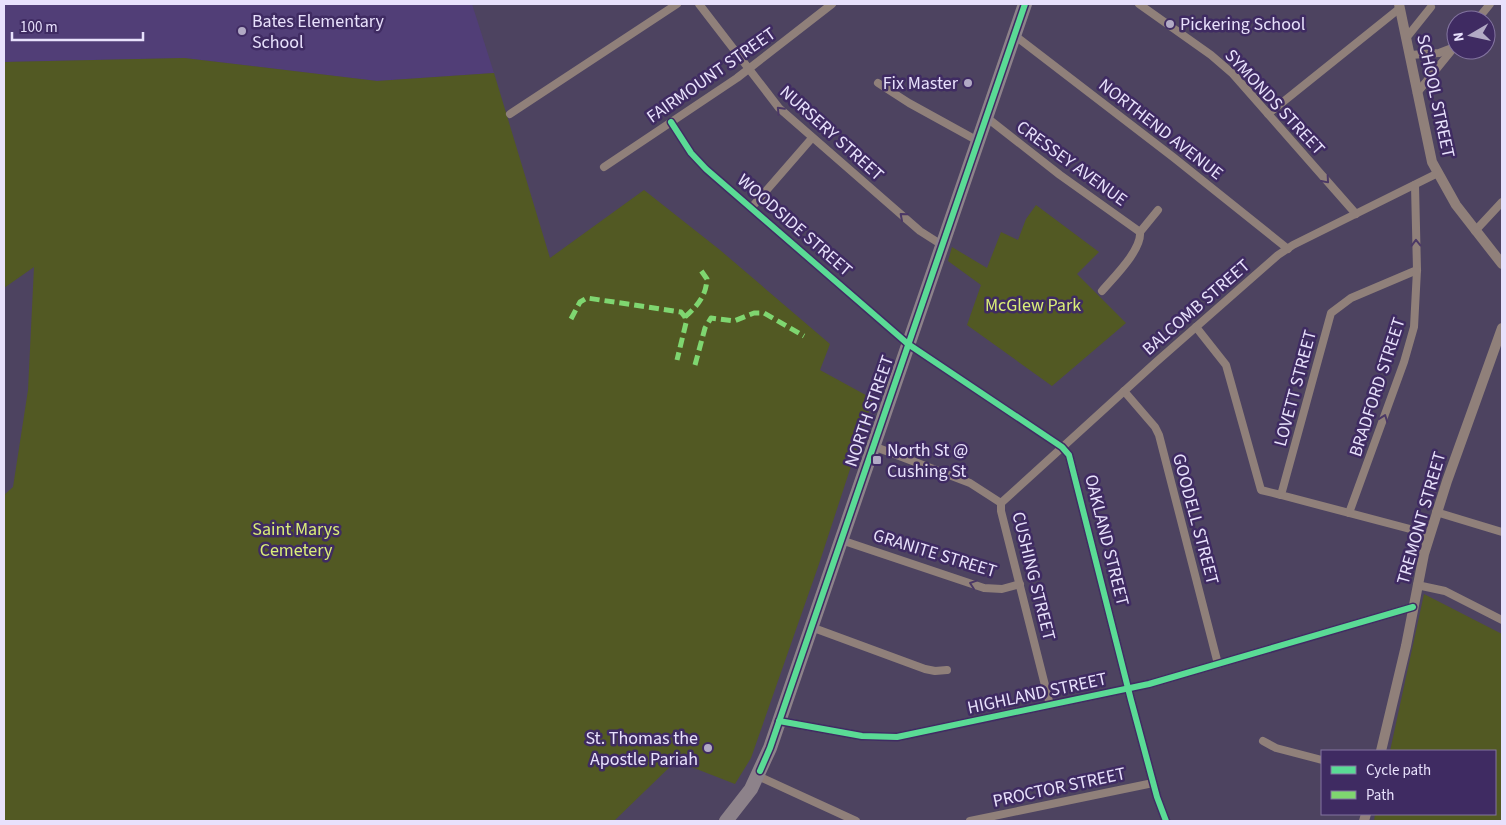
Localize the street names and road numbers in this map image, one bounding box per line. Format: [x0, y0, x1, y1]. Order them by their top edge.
street label: FAIRMOUNT STREET [642, 21, 781, 129]
street label: SCHOOL STREET [1410, 32, 1461, 160]
street label: SYMONDS STREET [1219, 44, 1331, 161]
street label: NORTHEND AVENUE [1093, 73, 1228, 186]
street label: NURSERY STREET [774, 80, 890, 187]
street label: CRESSEY AVENUE [1011, 115, 1132, 212]
street label: WOODSIDE STREET [732, 168, 858, 283]
street label: BALCOMB STREET [1137, 253, 1256, 361]
street label: BRADFORD STREET [1343, 314, 1412, 460]
street label: LOVETT STREET [1268, 327, 1323, 449]
street label: NORTH STREET [839, 352, 900, 470]
street label: TREMONT STREET [1391, 448, 1452, 587]
street label: GOODELL STREET [1166, 451, 1225, 588]
street label: OAKLAND STREET [1078, 472, 1135, 609]
street label: CUSHING STREET [1005, 509, 1062, 643]
street label: GRANITE STREET [870, 523, 1000, 584]
street label: HIGHLAND STREET [965, 666, 1109, 720]
street label: PROCTOR STREET [990, 761, 1128, 814]

